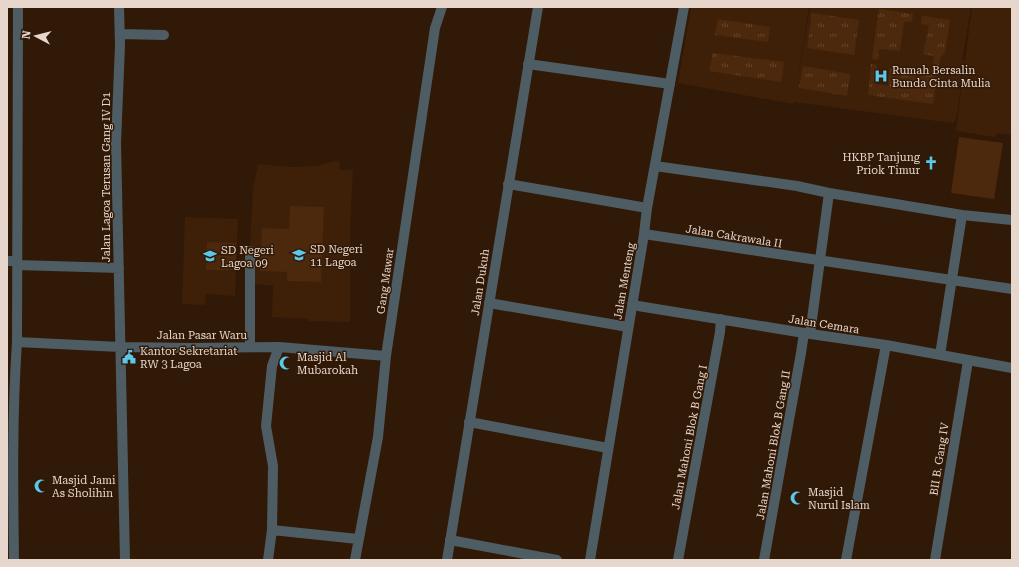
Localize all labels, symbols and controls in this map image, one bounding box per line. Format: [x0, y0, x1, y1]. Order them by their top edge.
north arrow [16, 16, 56, 56]
text: N [20, 29, 34, 40]
place label: Rumah Bersalin Bunda Cinta Mulia [892, 64, 991, 90]
hospital icon: Rumah Bersalin Bunda Cinta Mulia [873, 68, 889, 84]
street label: Jalan Lagoa Terusan Gang IV D1 [100, 92, 113, 262]
place label: HKBP Tanjung Priok Timur [842, 151, 921, 177]
church icon: HKBP Tanjung Priok Timur [923, 155, 939, 171]
street label: Jalan Cakrawala II [685, 222, 783, 251]
street label: Jalan Menteng [611, 241, 638, 321]
place label: SD Negeri 11 Lagoa [310, 243, 363, 269]
place label: SD Negeri Lagoa 09 [221, 244, 274, 270]
school or university icon: SD Negeri 11 Lagoa [291, 247, 307, 263]
street label: Gang Mawar [374, 247, 397, 315]
school or university icon: SD Negeri Lagoa 09 [202, 248, 218, 264]
street label: Jalan Dukuh [469, 248, 492, 316]
street label: Jalan Cemara [788, 312, 860, 337]
street label: Jalan Pasar Waru [157, 329, 247, 342]
place label: Kantor Sekretariat RW 3 Lagoa [140, 345, 237, 371]
public building icon: Kantor Sekretariat RW 3 Lagoa [121, 349, 137, 365]
place label: Masjid Al Mubarokah [297, 351, 358, 377]
mosque icon: Masjid Al Mubarokah [278, 355, 294, 371]
street label: Jalan Mahoni Blok B Gang I [669, 364, 710, 511]
street label: Jalan Mahoni Blok B Gang II [754, 370, 793, 521]
street label: BII B. Gang IV [927, 421, 952, 496]
place label: Masjid Jami As Sholihin [52, 474, 116, 500]
mosque icon: Masjid Jami As Sholihin [33, 478, 49, 494]
place label: Masjid Nurul Islam [808, 486, 870, 512]
mosque icon: Masjid Nurul Islam [789, 490, 805, 506]

